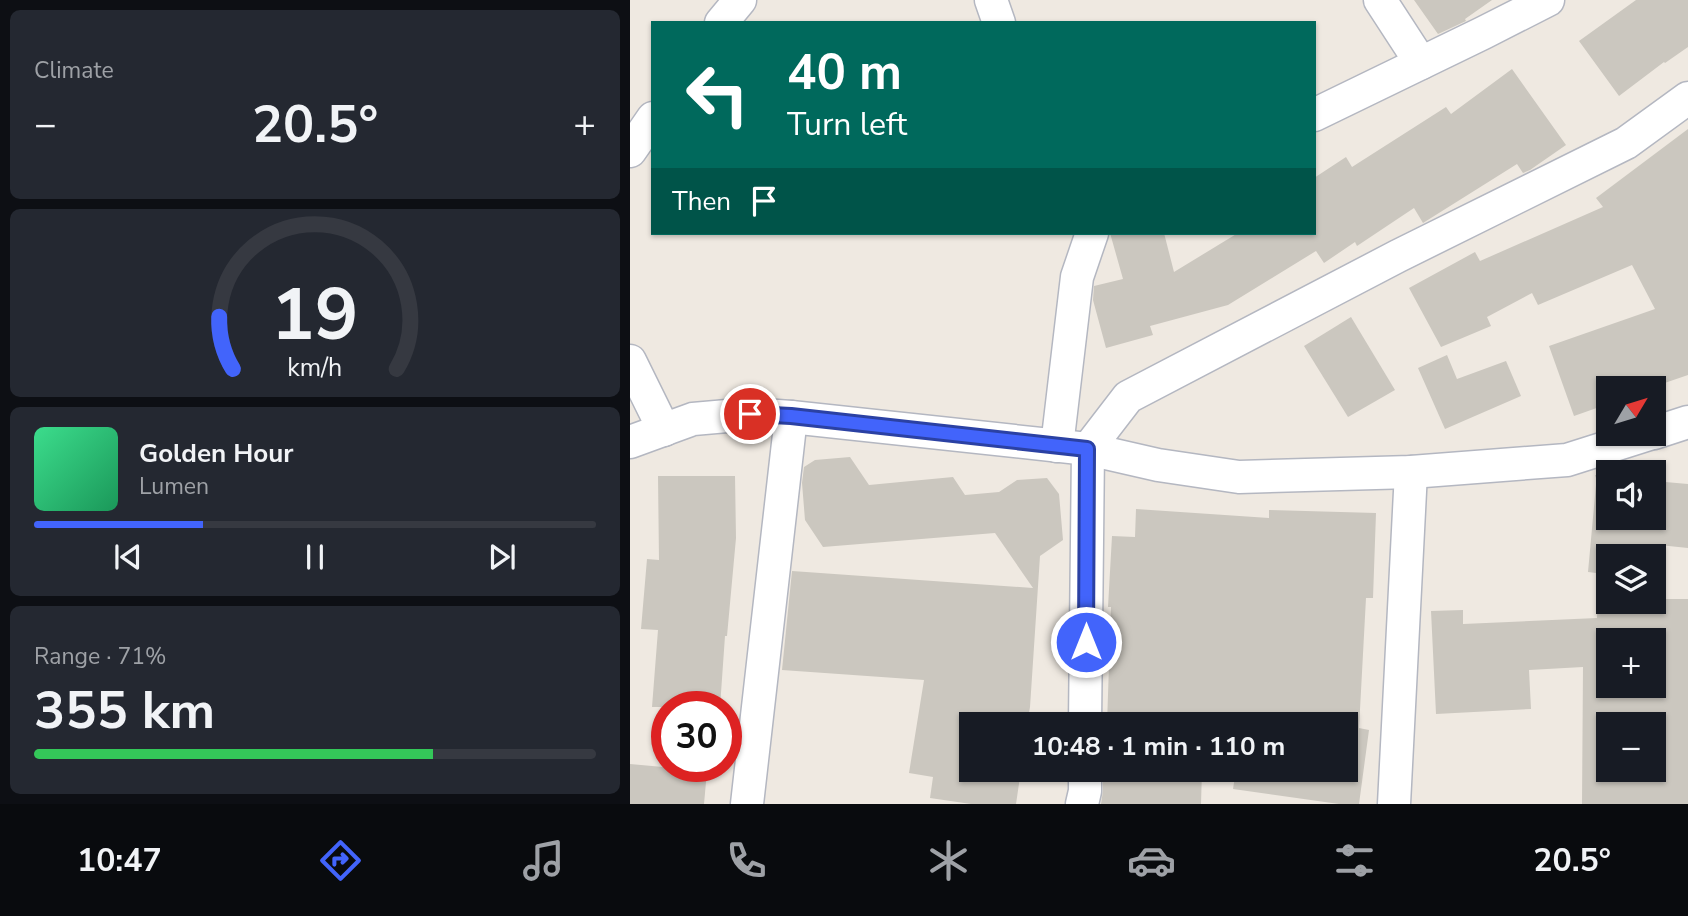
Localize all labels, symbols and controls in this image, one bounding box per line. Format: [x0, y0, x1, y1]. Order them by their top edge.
text: 40 m [787, 39, 902, 106]
icon: left [672, 49, 763, 140]
text: Climate [34, 55, 114, 86]
text: 20.5° [252, 89, 378, 160]
text: − [34, 99, 57, 150]
text: + [573, 99, 596, 150]
text: Turn left [787, 103, 907, 146]
icon: arrive [745, 182, 783, 220]
text: Then [672, 184, 731, 219]
text: 19 [271, 265, 359, 365]
text: km/h [287, 351, 343, 385]
north arrow [1596, 376, 1666, 446]
map controls [1596, 376, 1666, 782]
pin [720, 384, 780, 444]
icon: arrive [731, 395, 769, 433]
text: Golden Hour [139, 436, 294, 471]
button: sound [1596, 460, 1666, 530]
text: Lumen [139, 471, 209, 502]
icon: previous [109, 538, 147, 576]
icon: pause [296, 538, 334, 576]
icon: next [483, 538, 521, 576]
button: layers [1596, 544, 1666, 614]
position arrow [1049, 605, 1123, 679]
button: + [1596, 628, 1666, 698]
text: Range · 71% [34, 641, 166, 672]
text: 355 km [34, 675, 215, 746]
speed limit sign: 30 [651, 691, 742, 782]
button: − [1596, 712, 1666, 782]
text: 10:48 · 1 min · 110 m [1032, 729, 1285, 764]
icon: directions [316, 836, 365, 885]
icon: music [519, 836, 568, 885]
icon: phone [722, 836, 771, 885]
icon: climate [924, 836, 973, 885]
icon: car [1127, 836, 1176, 885]
icon: filters [1330, 836, 1379, 885]
text: 10:47 [77, 839, 162, 882]
text: 20.5° [1533, 839, 1611, 882]

